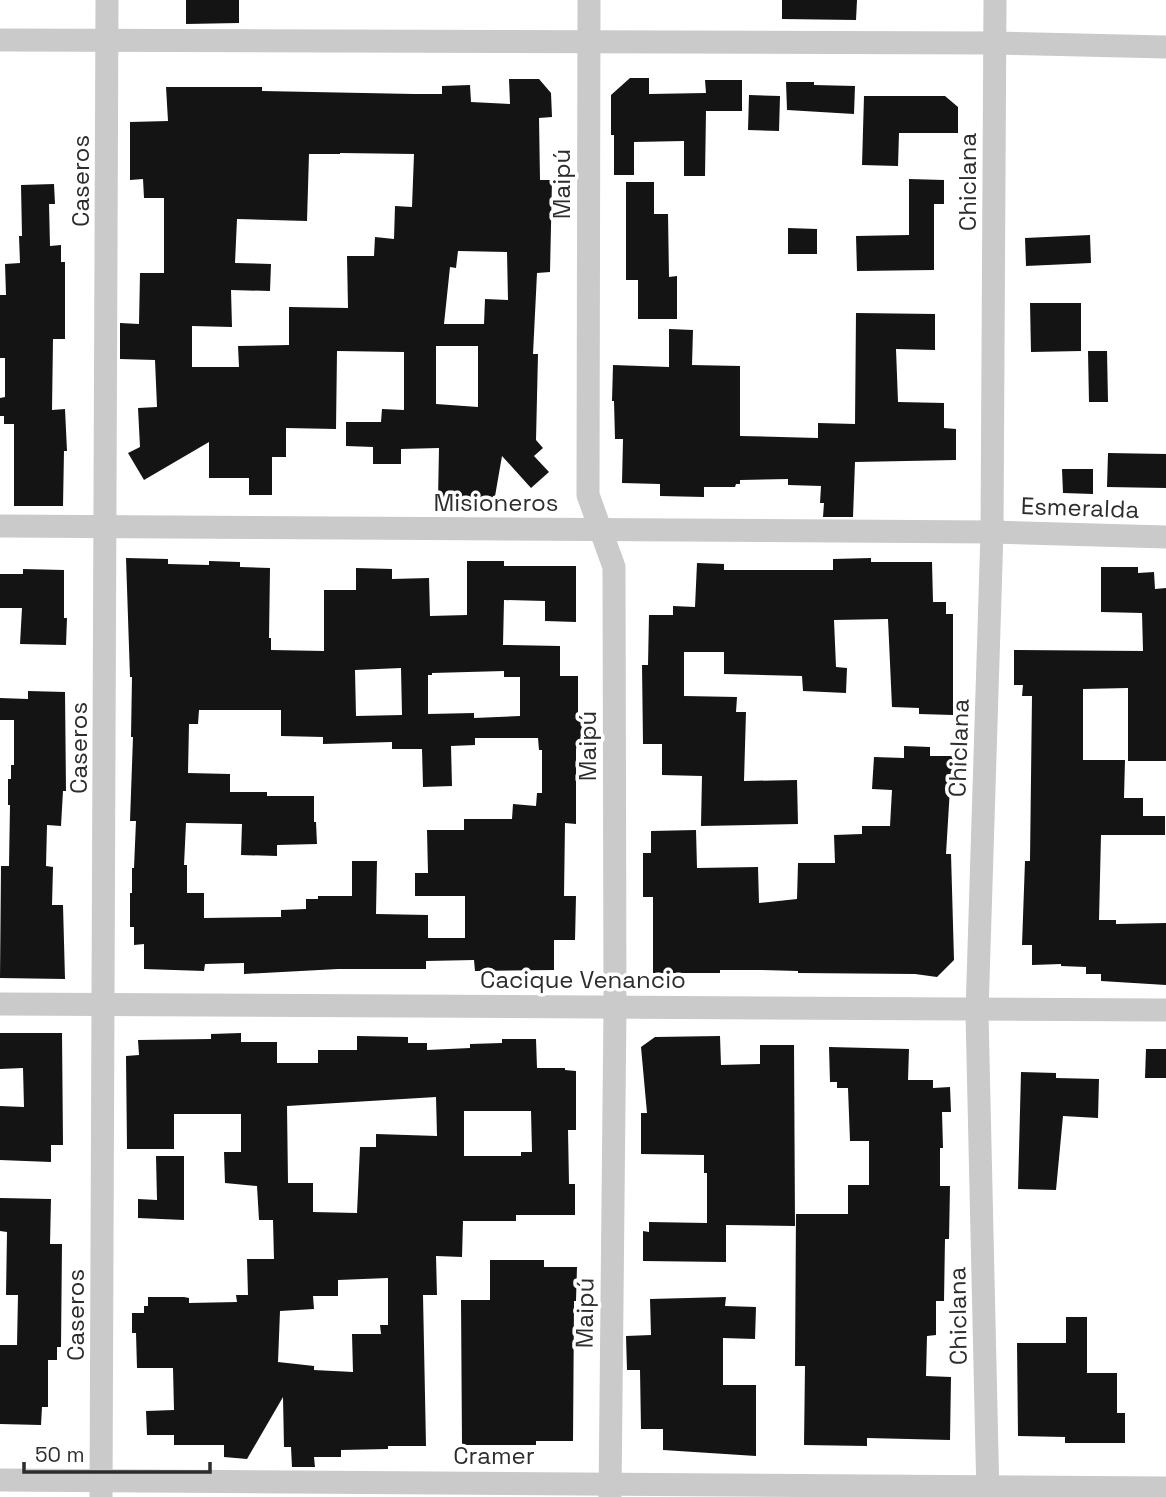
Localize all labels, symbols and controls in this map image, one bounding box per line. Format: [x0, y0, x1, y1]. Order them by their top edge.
street label: Chiclana [952, 133, 983, 231]
street label: Caseros [65, 135, 96, 227]
street label: Maipú [546, 149, 577, 219]
street label: Misioneros [433, 487, 559, 518]
street label: Esmeralda [1020, 490, 1140, 525]
street label: Chiclana [941, 698, 976, 798]
street label: Caseros [63, 702, 94, 794]
street label: Maipú [572, 711, 603, 781]
street label: Cacique Venancio [480, 964, 686, 995]
street label: Chiclana [941, 1266, 974, 1366]
street label: Caseros [60, 1269, 91, 1361]
street label: Maipú [568, 1277, 601, 1349]
scale bar [24, 1430, 210, 1474]
street label: Cramer [453, 1440, 535, 1471]
text: 50 m [35, 1441, 85, 1468]

